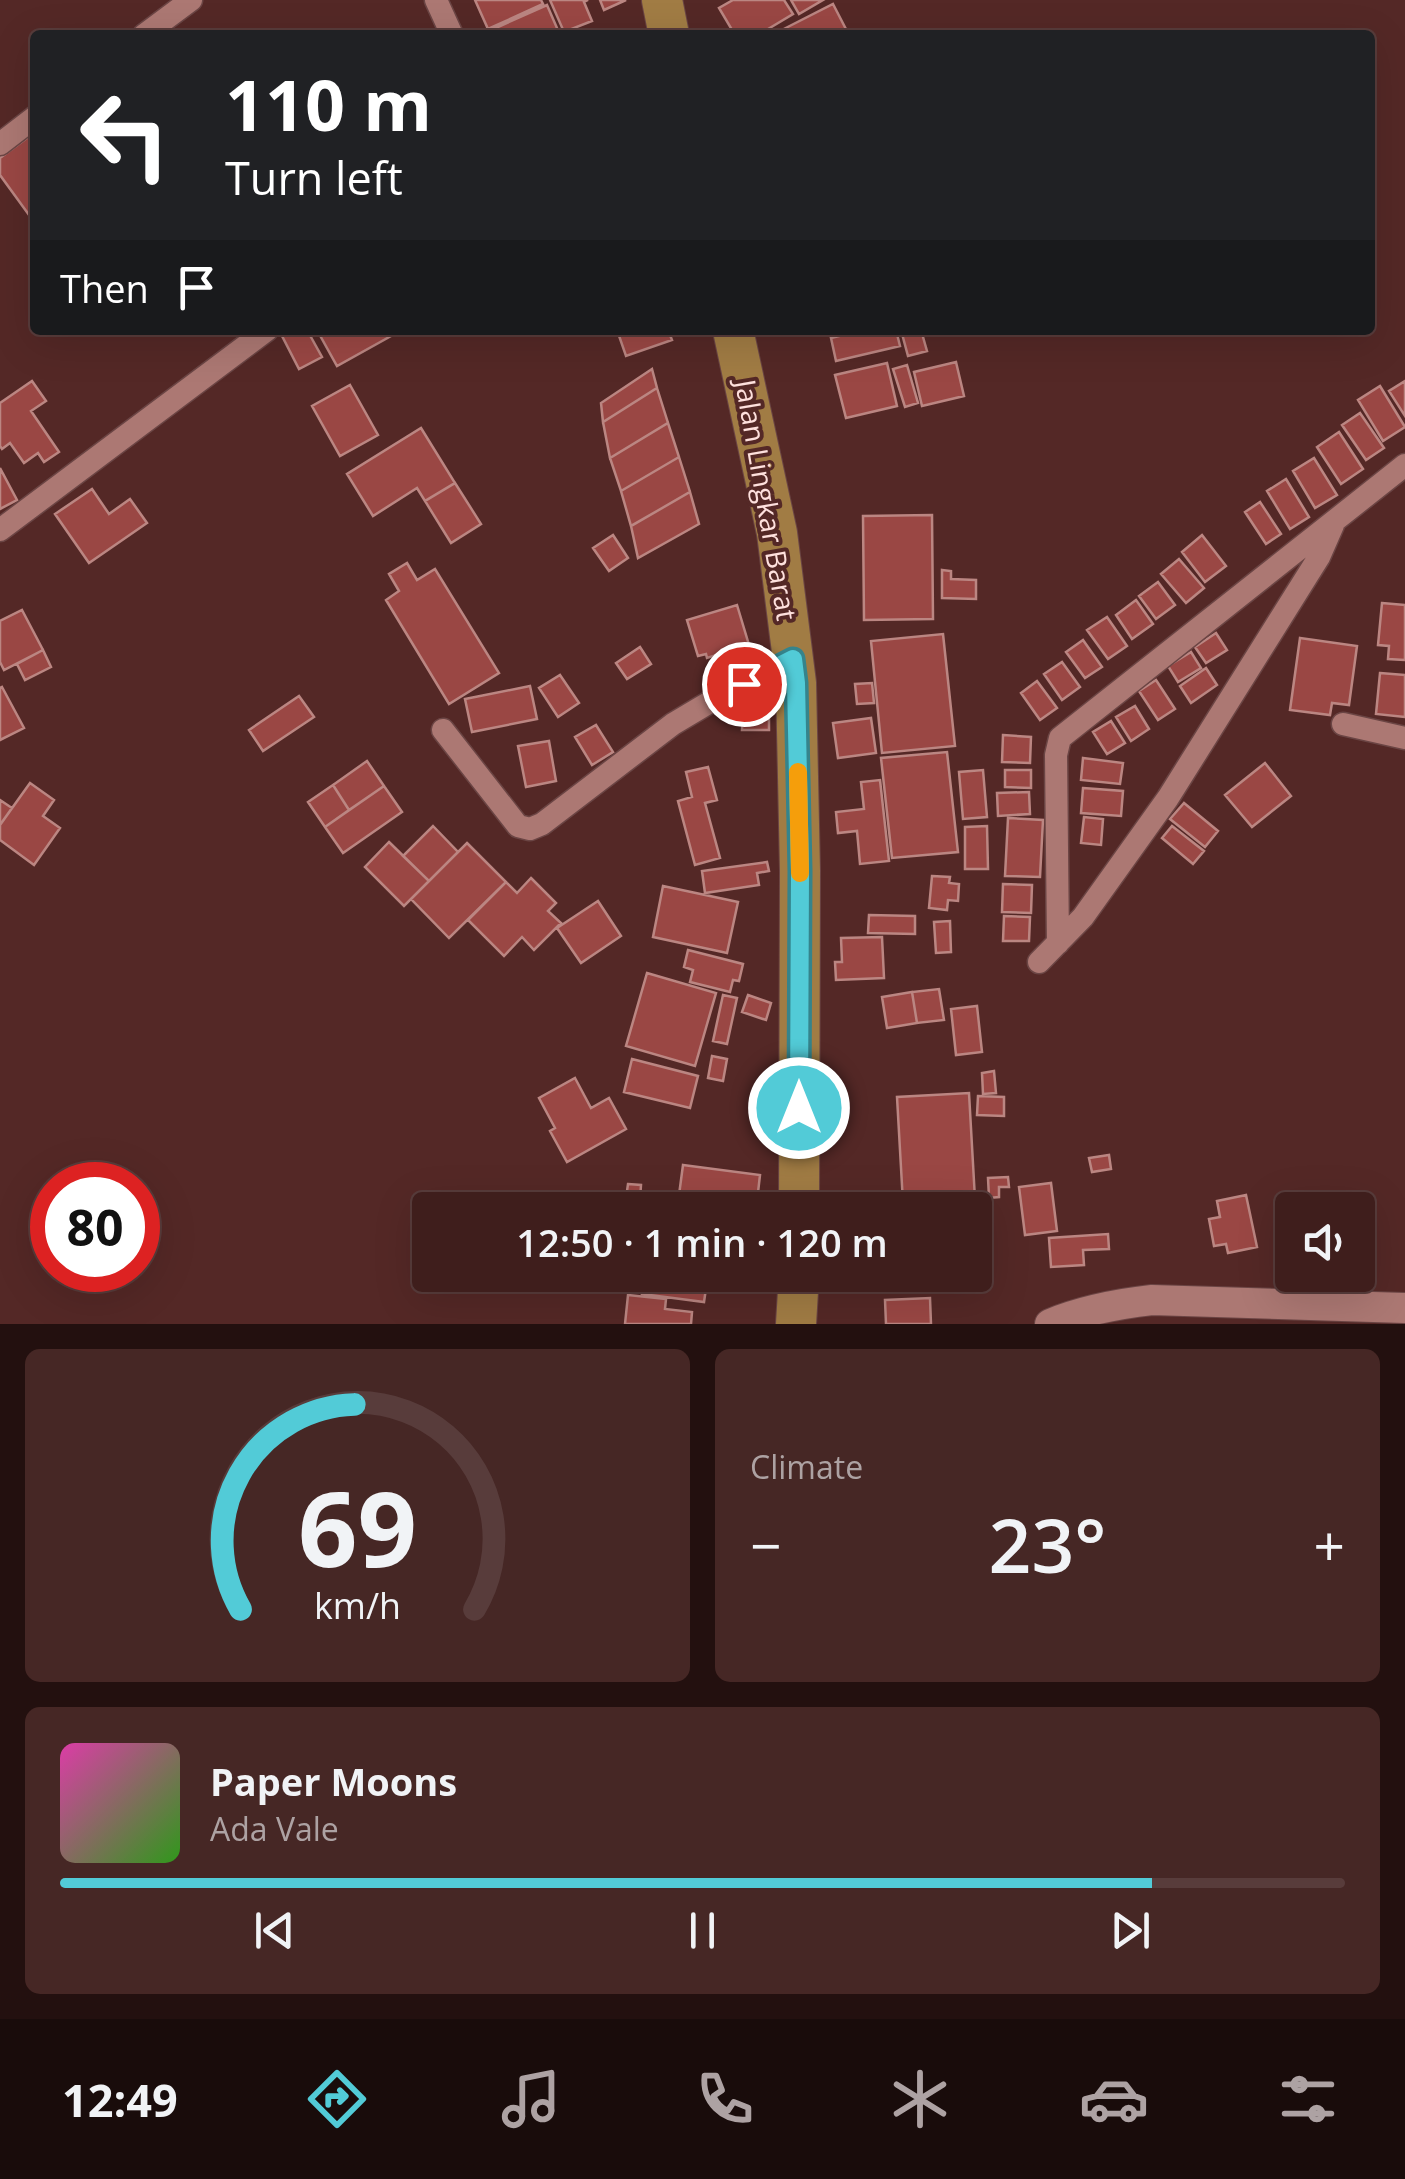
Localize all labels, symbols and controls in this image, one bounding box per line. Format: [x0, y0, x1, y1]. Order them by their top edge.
text: 110 m [225, 56, 432, 152]
icon: left [60, 70, 190, 200]
text: Turn left [225, 147, 403, 208]
icon: arrive [169, 260, 224, 315]
text: Then [60, 262, 149, 314]
street label: Jalan Lingkar Barat [727, 374, 807, 623]
pin [702, 642, 787, 727]
icon: arrive [717, 657, 772, 712]
position arrow [747, 1056, 851, 1160]
speed limit sign: 80 [30, 1162, 160, 1292]
map controls [1275, 1192, 1375, 1292]
button: sound [1275, 1192, 1375, 1292]
text: 12:50 · 1 min · 120 m [516, 1216, 888, 1268]
text: Climate [750, 1445, 863, 1488]
text: 69 [298, 1456, 417, 1597]
text: 23° [989, 1493, 1106, 1595]
text: − [750, 1507, 781, 1582]
text: + [1314, 1507, 1345, 1582]
text: km/h [314, 1581, 401, 1629]
text: Paper Moons [210, 1755, 457, 1807]
text: Ada Vale [210, 1807, 339, 1850]
icon: previous [247, 1903, 302, 1958]
icon: pause [675, 1903, 730, 1958]
icon: next [1103, 1903, 1158, 1958]
icon: directions [302, 2064, 372, 2134]
icon: music [496, 2064, 566, 2134]
icon: phone [690, 2064, 760, 2134]
icon: climate [885, 2064, 955, 2134]
icon: car [1079, 2064, 1149, 2134]
icon: filters [1273, 2064, 1343, 2134]
text: 12:49 [62, 2069, 178, 2130]

